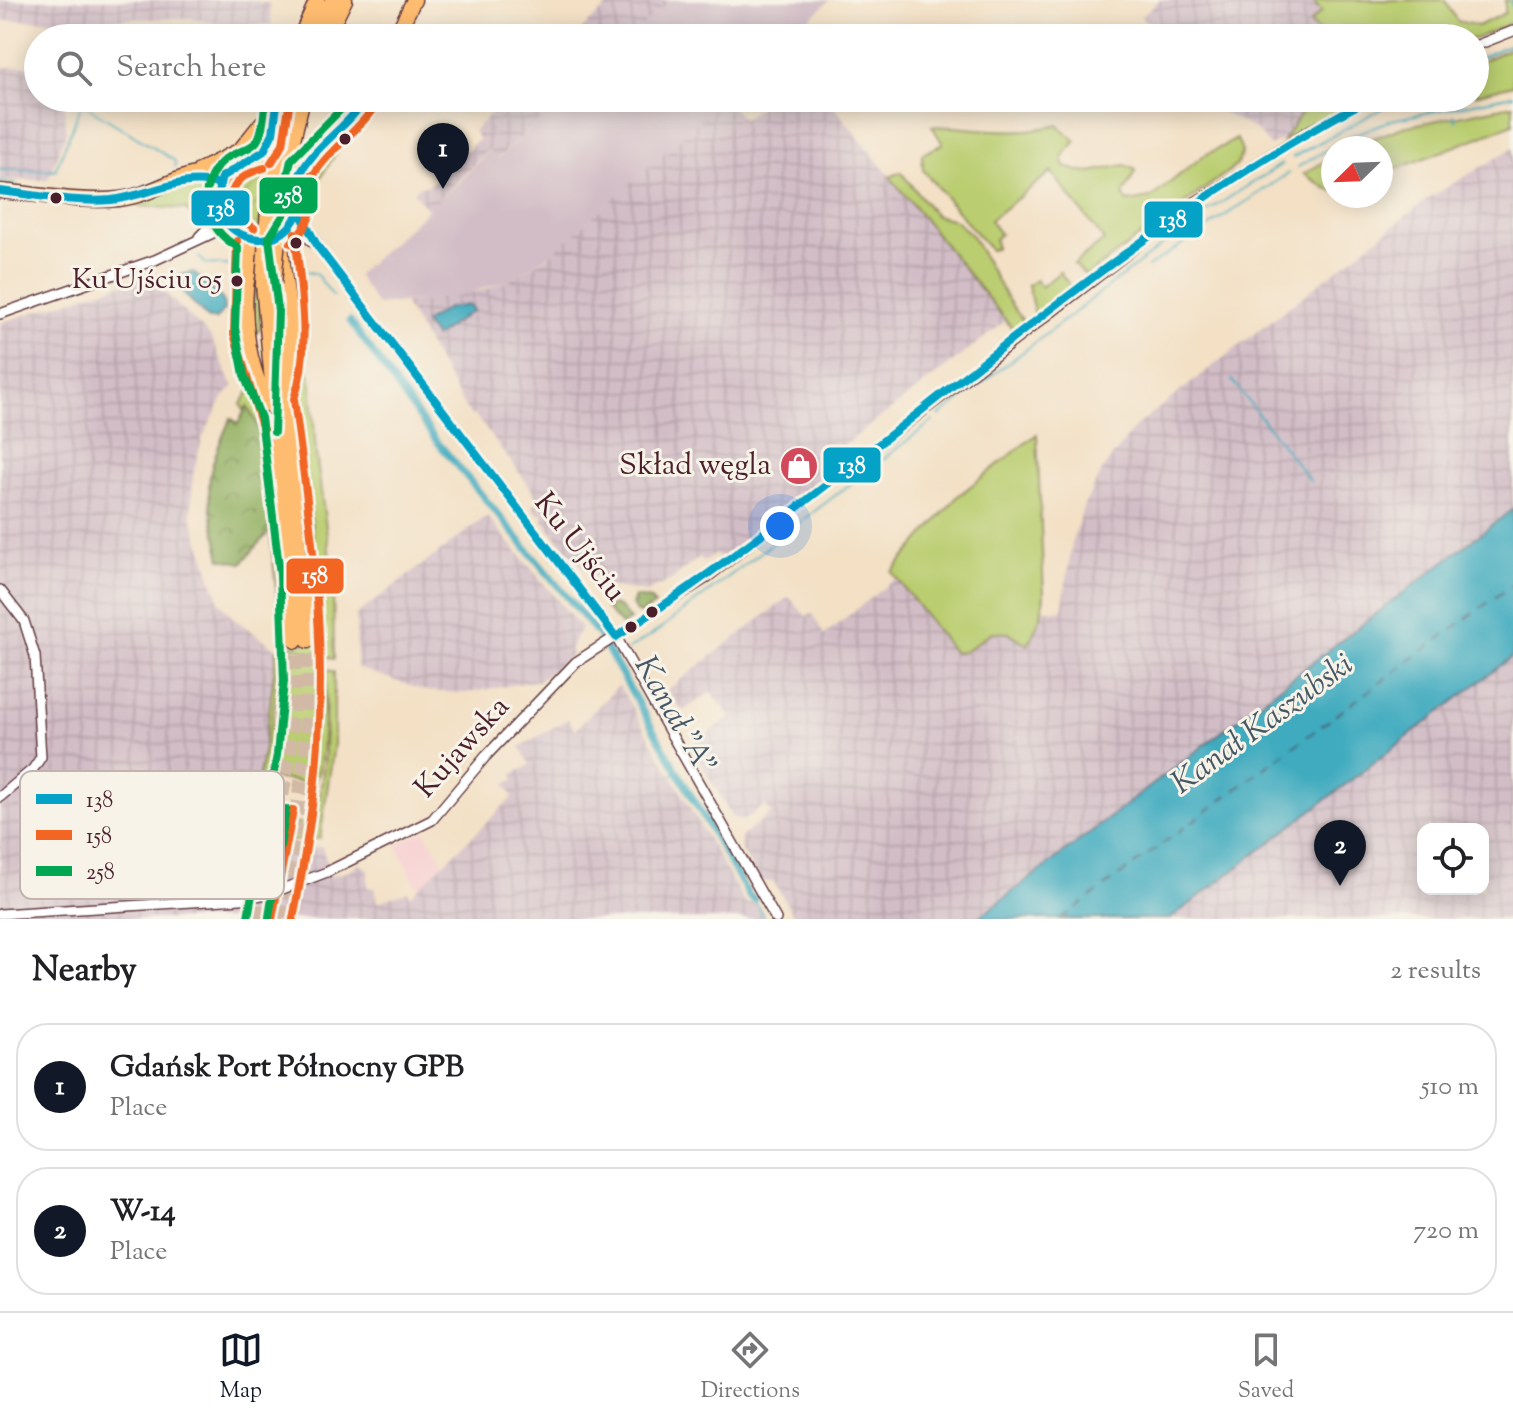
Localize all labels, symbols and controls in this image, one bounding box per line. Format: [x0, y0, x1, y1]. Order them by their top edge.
search box [24, 24, 1489, 112]
icon: search [52, 46, 96, 90]
text: Search here [116, 47, 266, 90]
pin: 1 [417, 123, 469, 189]
unlabelled marker [337, 131, 353, 147]
north arrow [1321, 136, 1393, 208]
line badge: 258 [258, 176, 319, 215]
text: 258 [274, 182, 302, 214]
line badge: 138 [190, 189, 251, 227]
unlabelled marker [48, 190, 64, 206]
text: 138 [207, 195, 235, 227]
line badge: 138 [1143, 200, 1204, 239]
text: 138 [1159, 206, 1187, 238]
unlabelled marker [288, 235, 304, 251]
place label: Ku Ujściu 05 [72, 261, 222, 301]
marker: Ku Ujściu 05 [229, 273, 245, 289]
place label: Skład węgla [619, 445, 771, 488]
shop icon: Skład węgla [778, 445, 820, 487]
line badge: 138 [822, 446, 882, 484]
text: 138 [838, 452, 866, 484]
street label: Ku Ujściu [523, 484, 635, 612]
your location [760, 506, 800, 546]
line badge: 158 [285, 557, 345, 595]
text: 158 [302, 562, 328, 594]
unlabelled marker [644, 604, 660, 620]
unlabelled marker [623, 619, 639, 635]
water label: Kanał Kaszubski [1163, 643, 1363, 807]
water label: Kanał "A" [621, 648, 727, 784]
street label: Kujawska [405, 687, 521, 809]
legend [20, 771, 284, 899]
text: 138 [86, 786, 113, 818]
pin: 2 [1314, 820, 1366, 886]
text: 158 [86, 822, 112, 854]
map controls [1417, 823, 1489, 895]
button: locate [1417, 823, 1489, 895]
text: 258 [86, 858, 115, 890]
text: Nearby [32, 947, 137, 996]
text: 2 results [1390, 953, 1481, 990]
text: Gdańsk Port Północny GPB [110, 1047, 464, 1090]
text: 1 [56, 1069, 64, 1106]
text: 510 m [1421, 1069, 1479, 1106]
text: Place [110, 1090, 167, 1127]
text: W-14 [110, 1191, 176, 1234]
text: 2 [54, 1213, 66, 1250]
text: 720 m [1413, 1213, 1479, 1250]
text: Place [110, 1234, 167, 1271]
tab: Map [219, 1328, 263, 1408]
tab: Directions [701, 1328, 800, 1408]
tab: Saved [1238, 1328, 1294, 1408]

